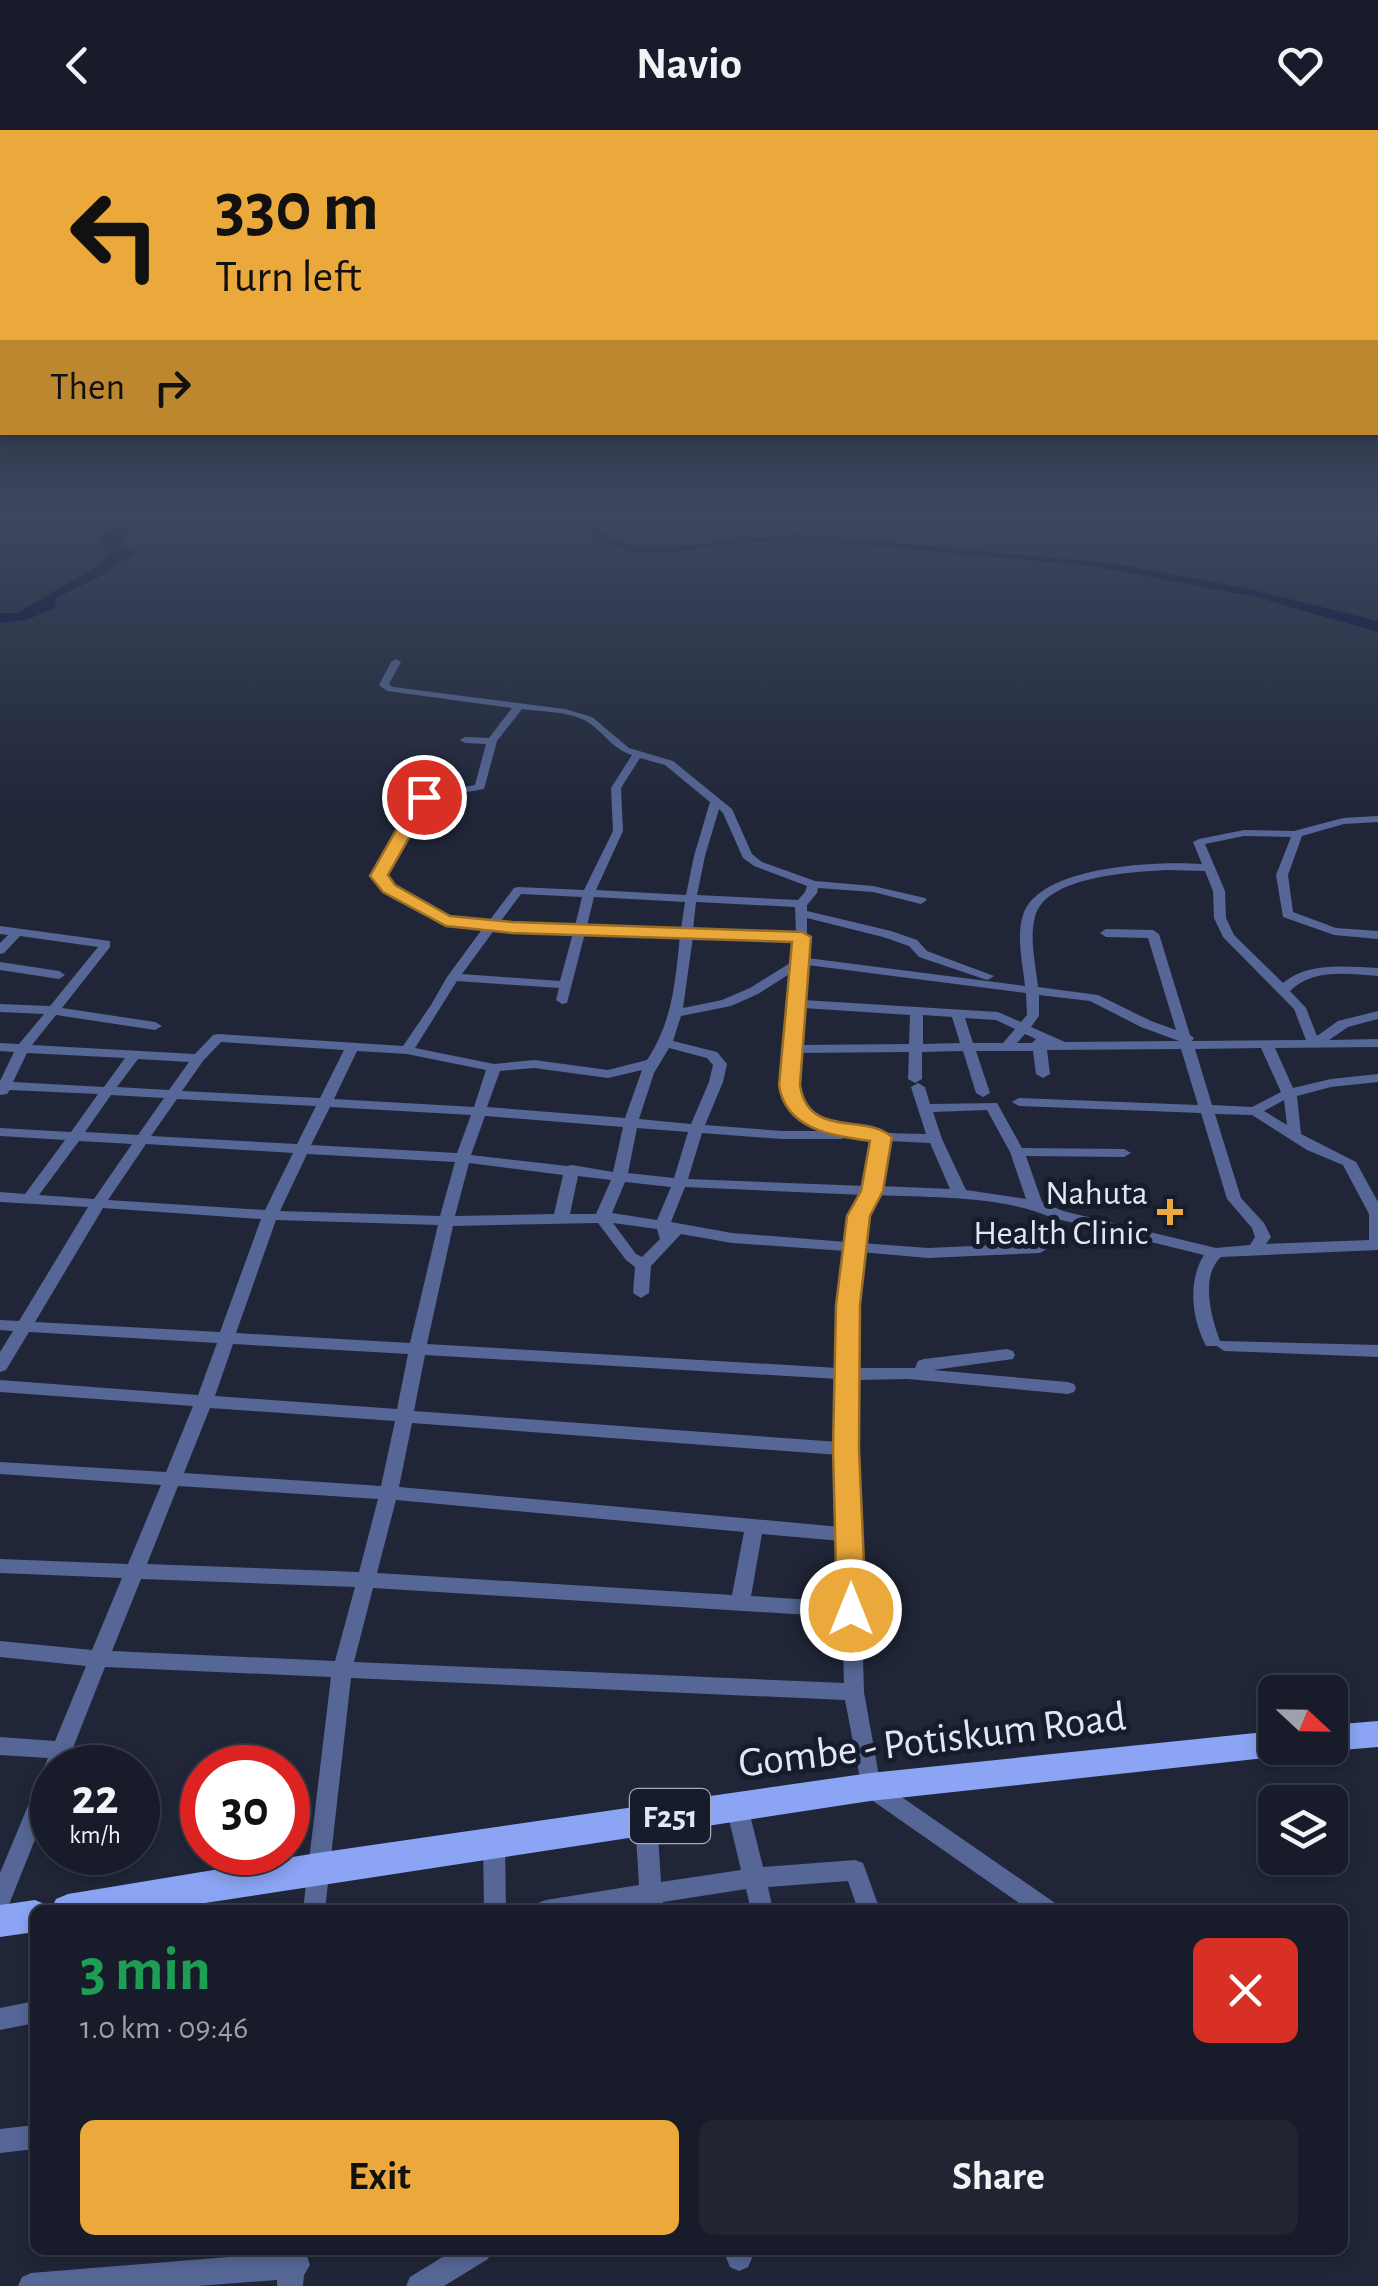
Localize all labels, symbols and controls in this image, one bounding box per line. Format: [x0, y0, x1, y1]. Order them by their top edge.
icon: back [50, 38, 105, 93]
icon: heart [1273, 38, 1328, 93]
text: Navio [636, 42, 742, 87]
icon: left [50, 170, 180, 300]
text: 330 m [215, 173, 379, 243]
text: Turn left [215, 255, 362, 300]
icon: right [145, 360, 200, 415]
text: Then [50, 369, 125, 407]
pin [382, 755, 467, 840]
icon: arrive [397, 770, 452, 825]
place label: Nahuta Health Clinic [973, 1176, 1148, 1251]
marker: Nahuta Health Clinic [1157, 1199, 1183, 1225]
position arrow [799, 1558, 903, 1662]
north arrow [1258, 1675, 1348, 1765]
map controls [1258, 1675, 1348, 1875]
street label: Gombe - Potiskum Road [736, 1695, 1128, 1785]
speed limit sign: 30 [180, 1745, 310, 1875]
text: 22 [71, 1773, 119, 1823]
button: layers [1258, 1785, 1348, 1875]
road number: F251 [630, 1789, 710, 1843]
text: km/h [69, 1823, 121, 1848]
button: close [1193, 1938, 1298, 2043]
text: 3 min [80, 1941, 211, 2001]
text: 1.0 km · 09:46 [80, 2012, 248, 2044]
button: Exit [80, 2120, 679, 2235]
button: Share [699, 2120, 1298, 2235]

